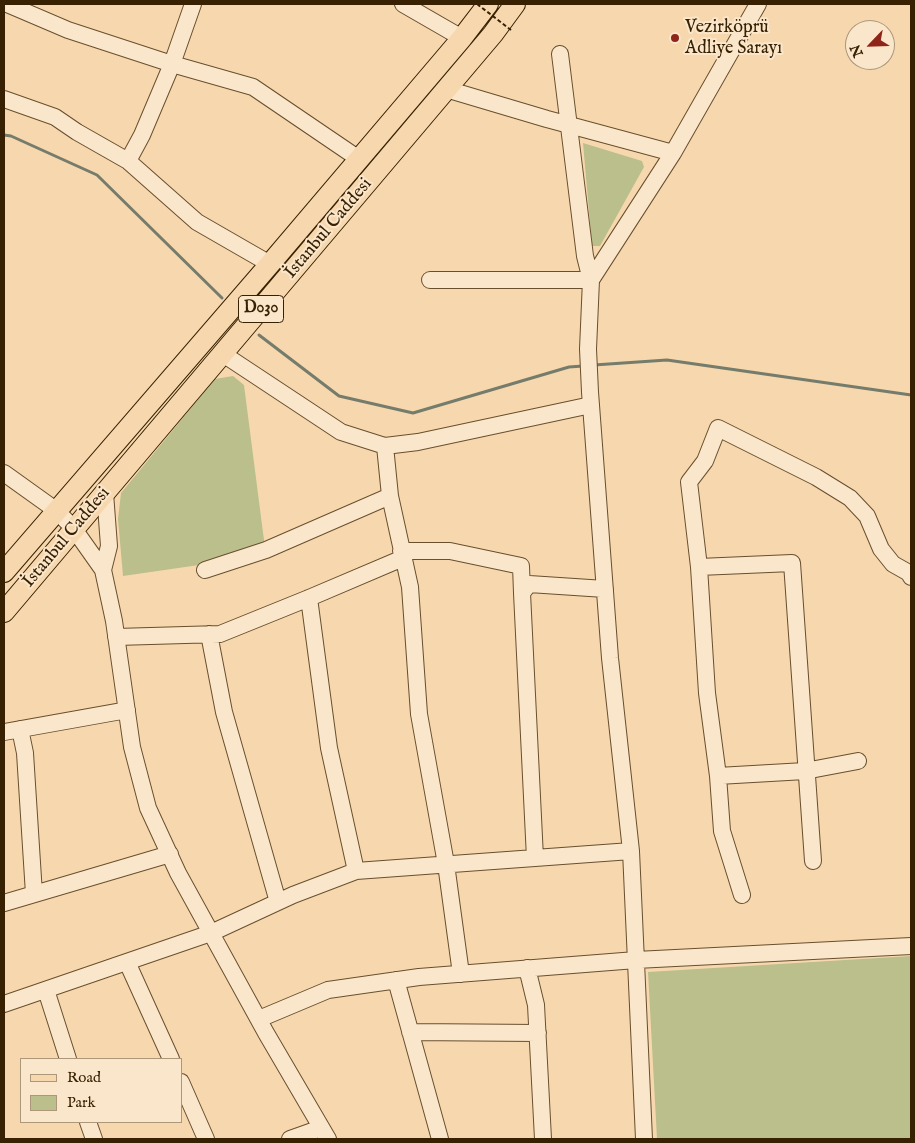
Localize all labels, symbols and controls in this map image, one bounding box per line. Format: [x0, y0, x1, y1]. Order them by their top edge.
place label: Vezirköprü Adliye Sarayı [685, 17, 782, 59]
north arrow [845, 20, 895, 70]
marker: Vezirköprü Adliye Sarayı [669, 32, 681, 44]
text: N [847, 41, 868, 60]
street label: İstanbul Caddesi [281, 174, 377, 284]
road number: D030 [238, 296, 284, 322]
street label: İstanbul Caddesi [19, 483, 115, 593]
legend [20, 1058, 182, 1123]
text: Road [67, 1068, 101, 1087]
text: Park [67, 1093, 96, 1112]

